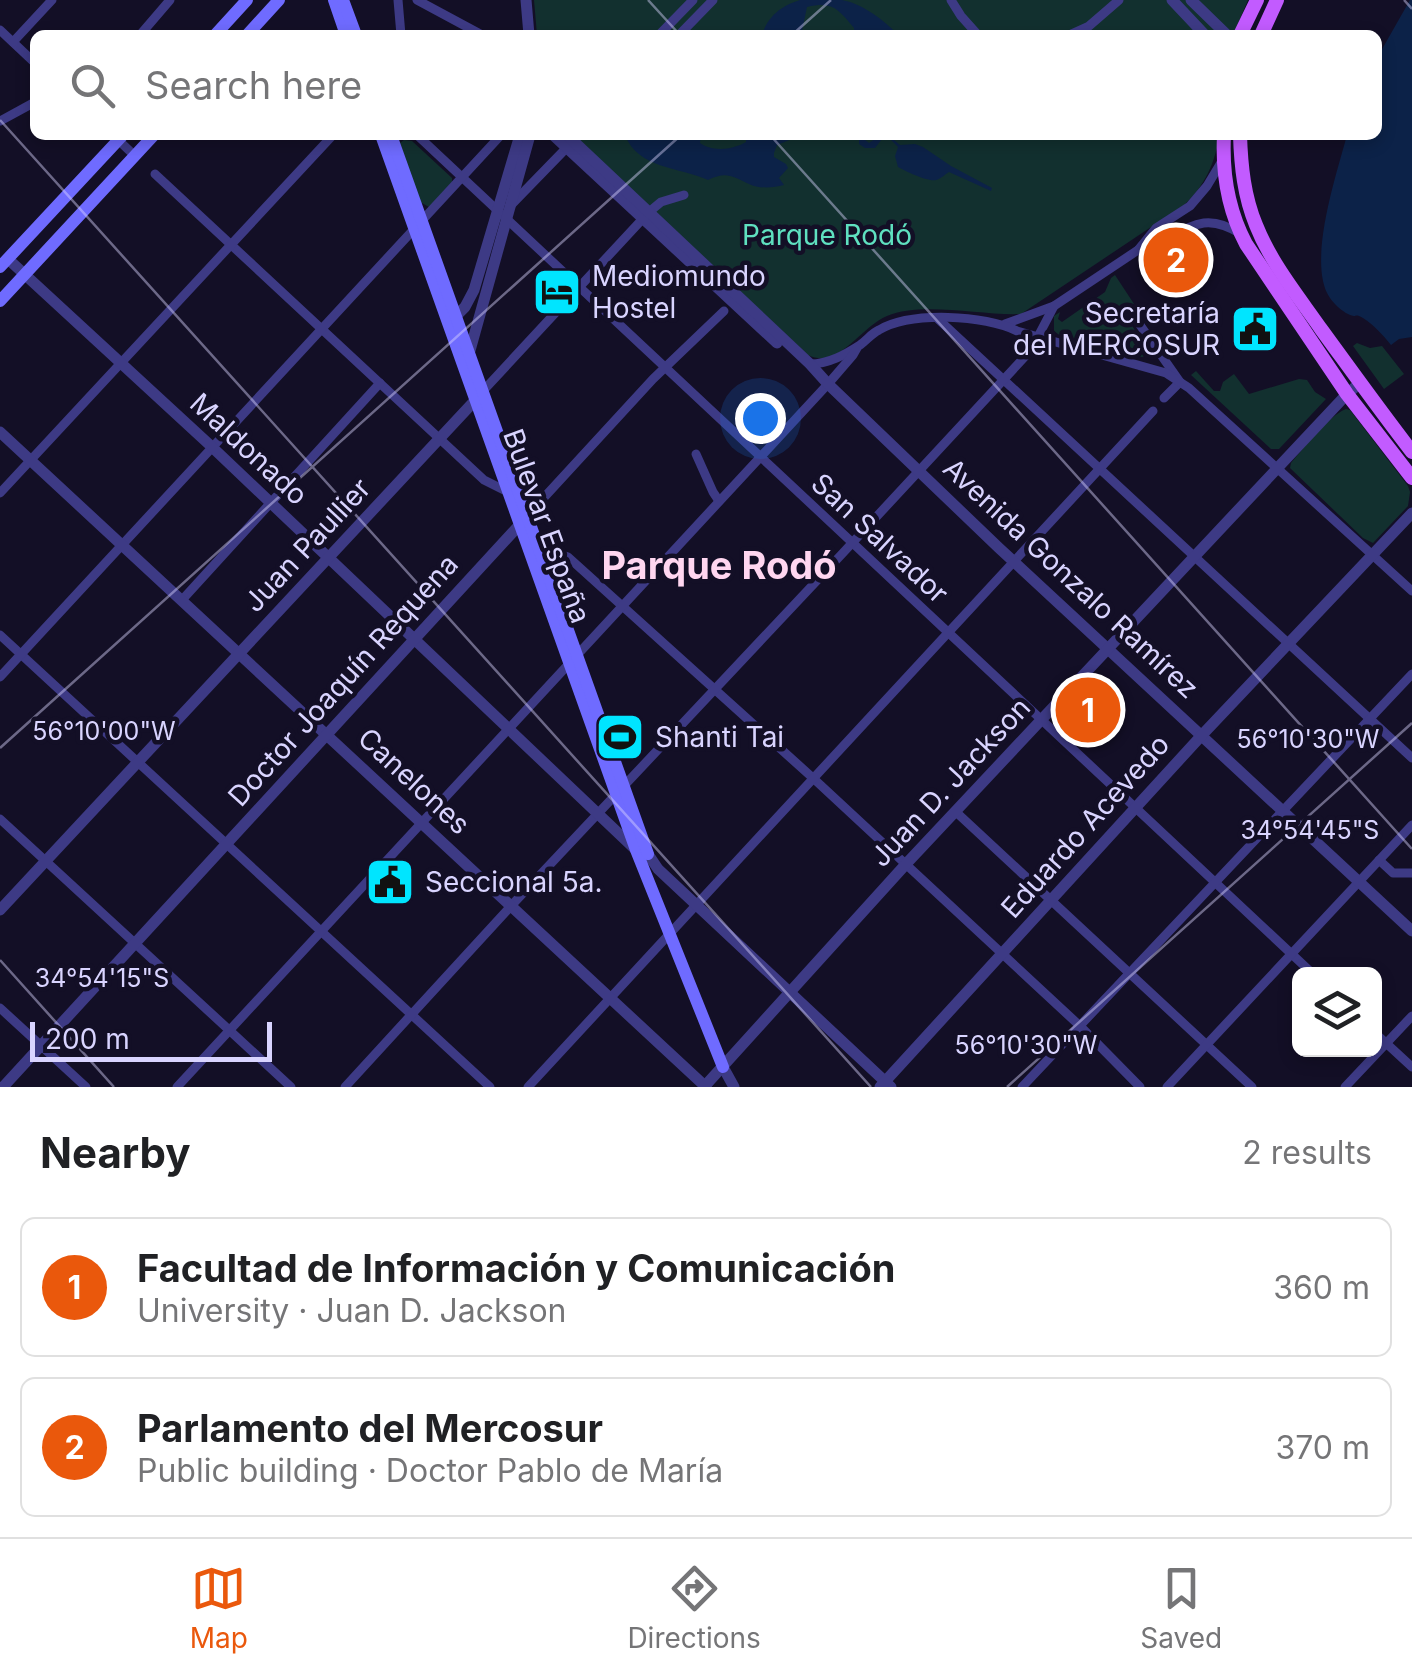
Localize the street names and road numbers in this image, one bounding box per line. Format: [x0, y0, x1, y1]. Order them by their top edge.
street label: Maldonado [183, 386, 315, 512]
street label: Bulevar España [496, 424, 598, 628]
street label: Avenida Gonzalo Ramírez [936, 451, 1206, 705]
street label: San Salvador [805, 466, 955, 610]
street label: Juan Paullier [237, 471, 377, 619]
street label: Doctor Joaquín Requena [221, 547, 465, 813]
street label: Juan D. Jackson [863, 690, 1037, 874]
street label: Canelones [351, 721, 477, 841]
street label: Eduardo Acevedo [994, 727, 1176, 925]

